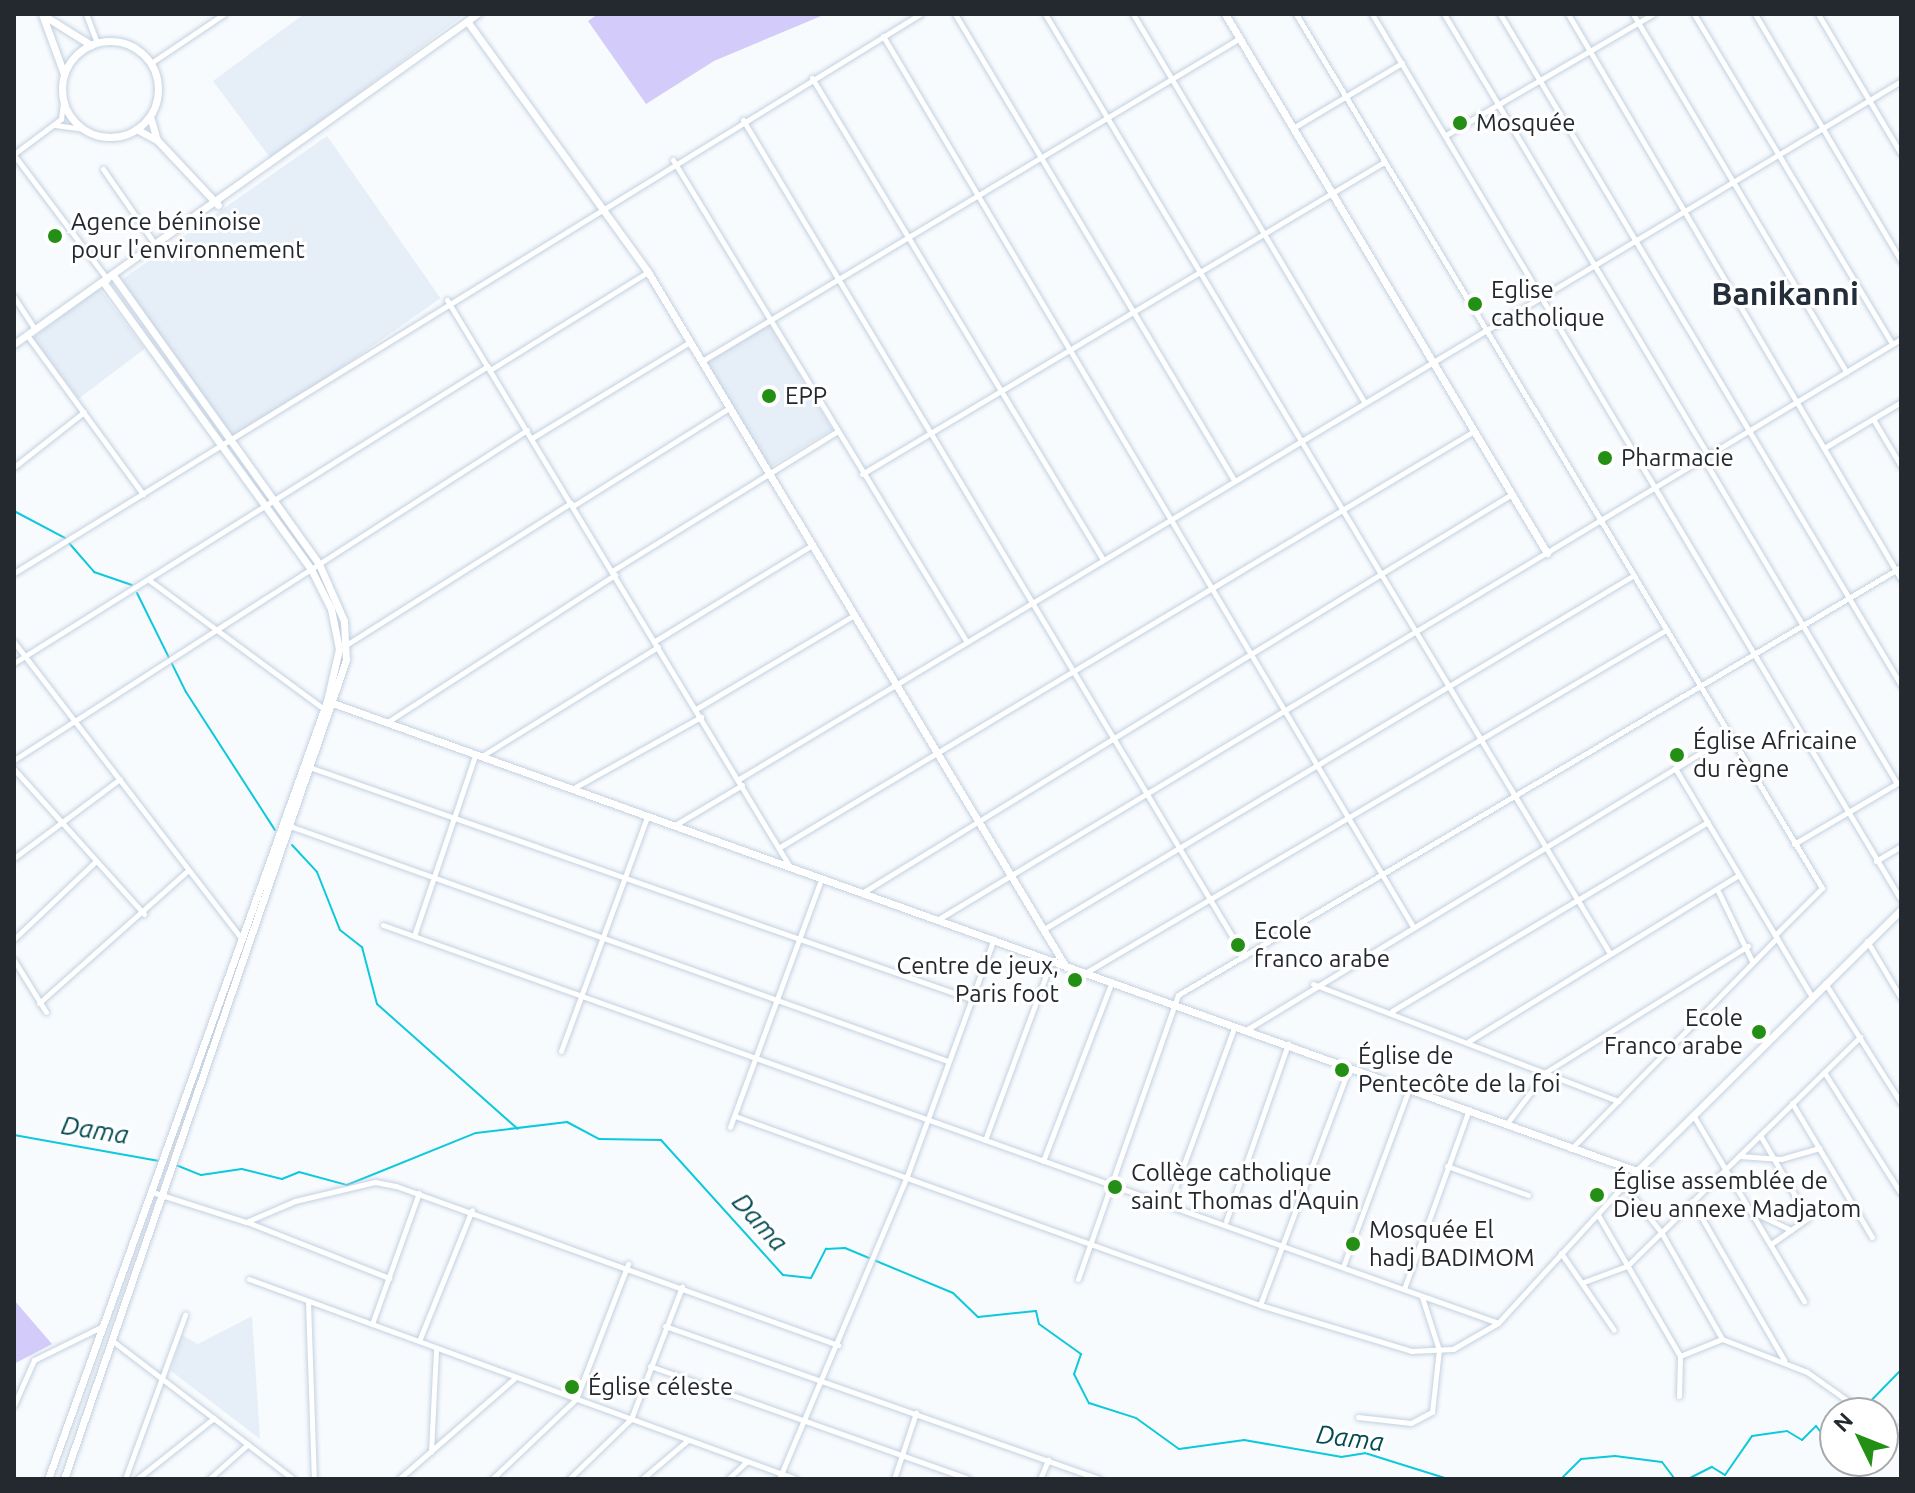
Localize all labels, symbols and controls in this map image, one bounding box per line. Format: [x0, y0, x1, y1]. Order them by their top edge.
place label: Mosquée [1476, 109, 1576, 137]
marker: Mosquée [1451, 114, 1469, 132]
place label: Agence béninoise pour l'environnement [71, 208, 305, 264]
marker: Agence béninoise pour l'environnement [46, 227, 64, 245]
district label: Banikanni [1711, 274, 1859, 312]
place label: Eglise catholique [1491, 276, 1605, 332]
marker: Eglise catholique [1466, 295, 1484, 313]
place label: EPP [785, 382, 827, 410]
marker: EPP [760, 387, 778, 405]
place label: Pharmacie [1621, 444, 1734, 472]
marker: Pharmacie [1596, 449, 1614, 467]
place label: Église Africaine du règne [1693, 727, 1857, 783]
marker: Église Africaine du règne [1668, 746, 1686, 764]
place label: Ecole franco arabe [1254, 917, 1390, 973]
marker: Ecole franco arabe [1229, 936, 1247, 954]
place label: Centre de jeux, Paris foot [896, 952, 1059, 1008]
marker: Centre de jeux, Paris foot [1066, 971, 1084, 989]
place label: Ecole Franco arabe [1604, 1004, 1743, 1060]
marker: Ecole Franco arabe [1750, 1023, 1768, 1041]
place label: Église de Pentecôte de la foi [1358, 1042, 1561, 1098]
marker: Église de Pentecôte de la foi [1333, 1061, 1351, 1079]
water label: Dama [59, 1109, 131, 1151]
place label: Collège catholique saint Thomas d'Aquin [1131, 1159, 1359, 1215]
place label: Église assemblée de Dieu annexe Madjatom [1613, 1167, 1861, 1223]
marker: Collège catholique saint Thomas d'Aquin [1106, 1178, 1124, 1196]
water label: Dama [726, 1186, 794, 1258]
marker: Église assemblée de Dieu annexe Madjatom [1588, 1186, 1606, 1204]
place label: Mosquée El hadj BADIMOM [1369, 1216, 1535, 1272]
marker: Mosquée El hadj BADIMOM [1344, 1235, 1362, 1253]
place label: Église céleste [588, 1373, 733, 1401]
marker: Église céleste [563, 1378, 581, 1396]
north arrow [1819, 1397, 1899, 1477]
text: N [1828, 1407, 1857, 1436]
water label: Dama [1314, 1418, 1386, 1458]

